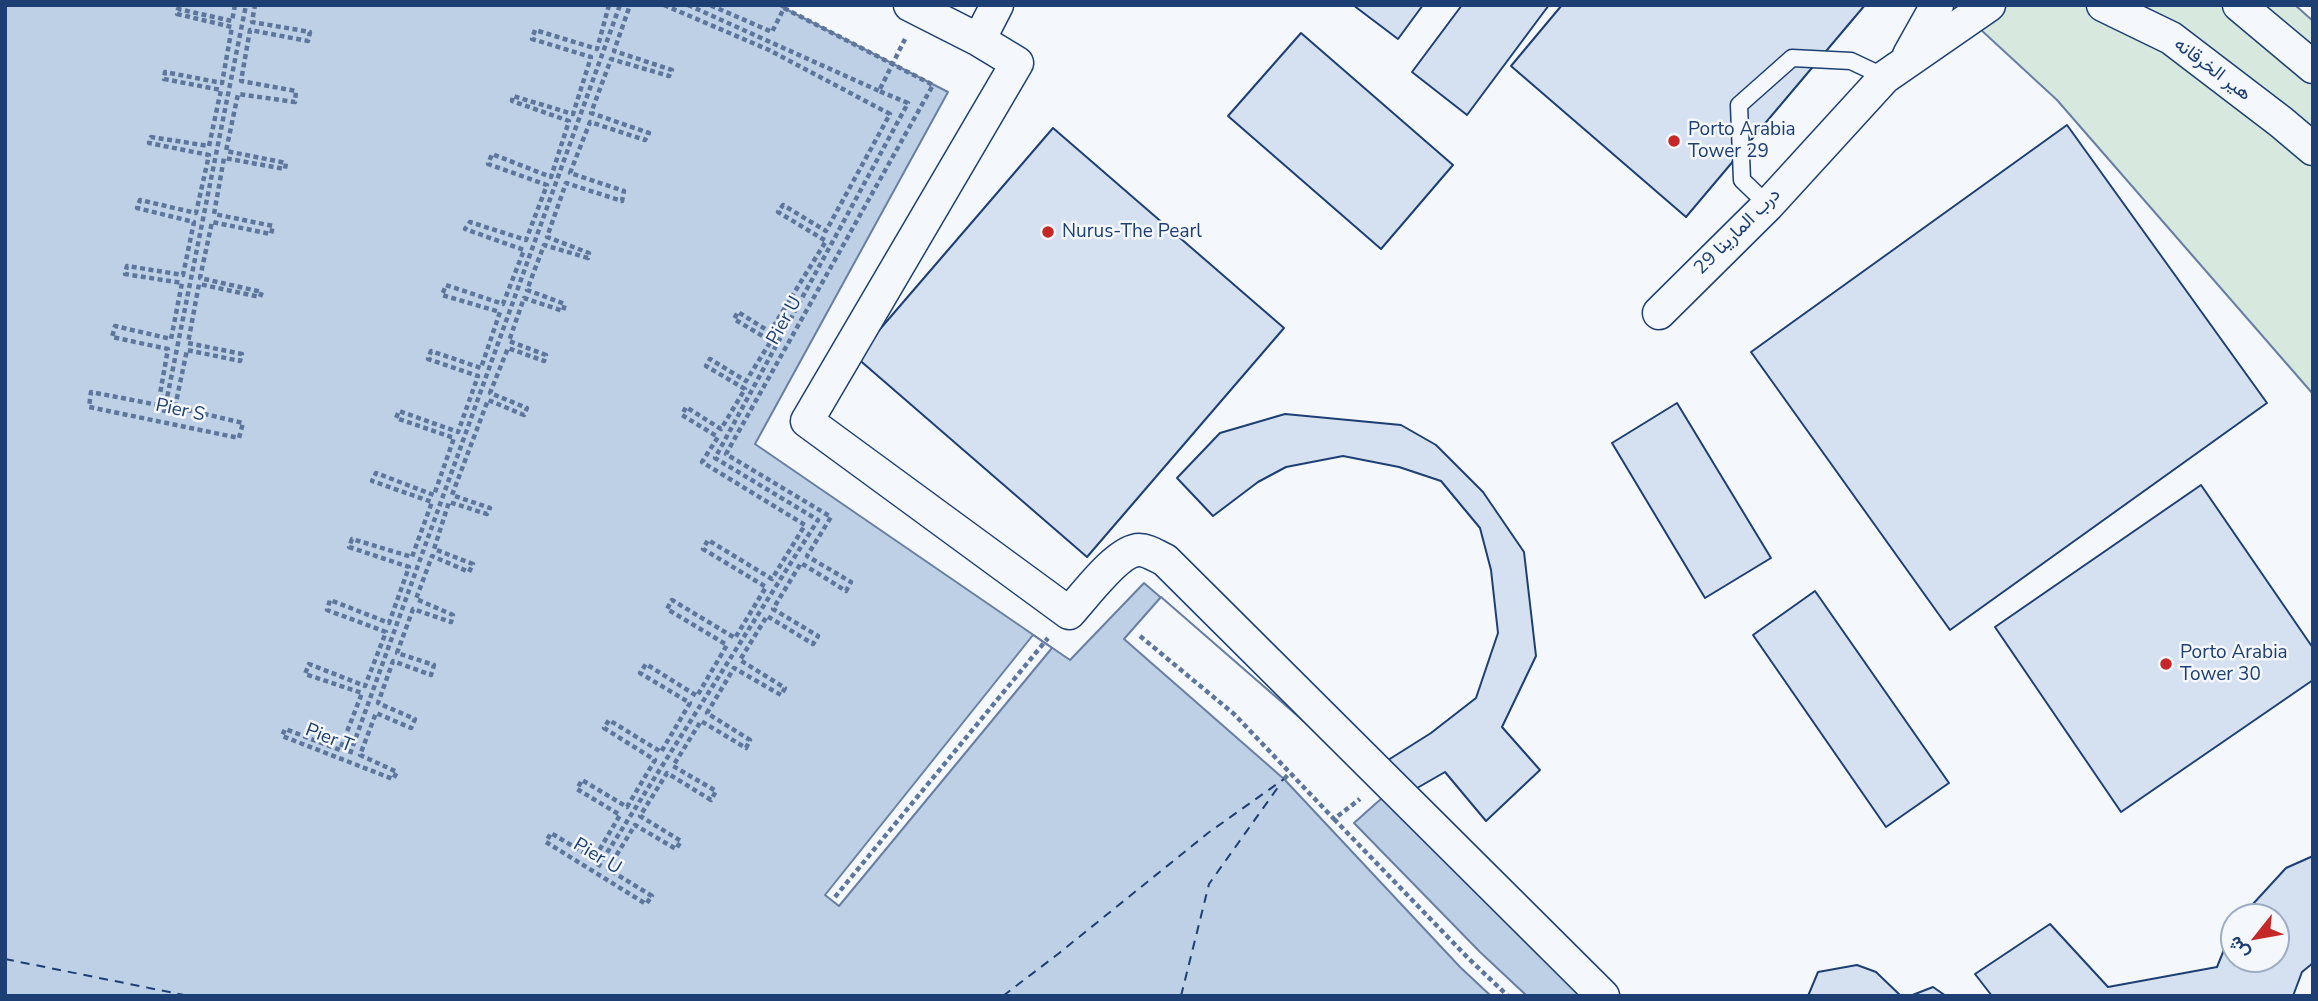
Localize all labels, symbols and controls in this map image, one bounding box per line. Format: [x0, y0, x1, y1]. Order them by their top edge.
street label: هير الخرقانه [2169, 34, 2255, 106]
place label: Porto Arabia Tower 29 [1688, 119, 1796, 163]
marker: Porto Arabia Tower 29 [1666, 133, 1682, 149]
street label: درب المارينا 29 [1690, 184, 1786, 280]
place label: Nurus-The Pearl [1062, 221, 1202, 243]
marker: Nurus-The Pearl [1040, 224, 1056, 240]
street label: Pier U [762, 293, 808, 349]
street label: Pier S [153, 395, 207, 427]
place label: Porto Arabia Tower 30 [2180, 642, 2288, 686]
marker: Porto Arabia Tower 30 [2158, 656, 2174, 672]
street label: Pier T [302, 719, 356, 759]
street label: Pier U [569, 834, 625, 880]
north arrow [2220, 903, 2290, 973]
text: ش [2222, 931, 2256, 964]

